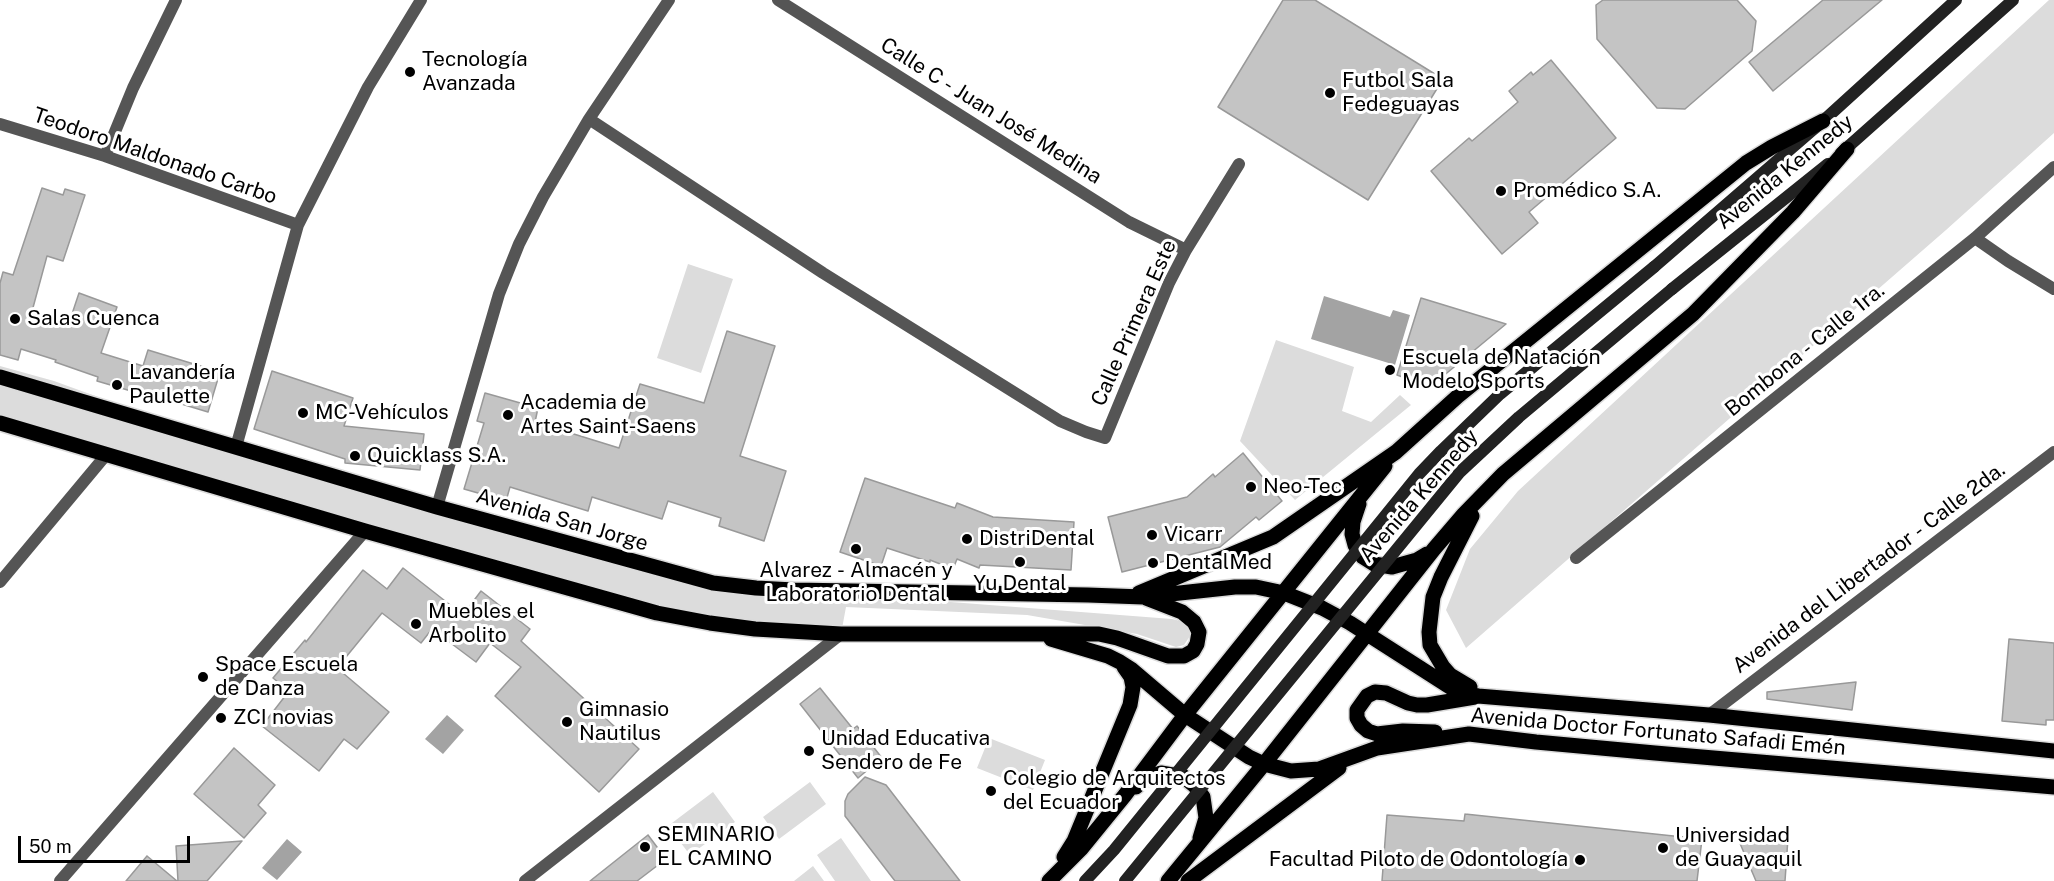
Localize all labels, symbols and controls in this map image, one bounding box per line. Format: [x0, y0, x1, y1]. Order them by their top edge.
street label: Calle C - Juan José Medina [876, 32, 1106, 190]
place label: Tecnología Avanzada [422, 47, 528, 97]
marker: Tecnología Avanzada [403, 65, 417, 79]
place label: Futbol Sala Fedeguayas [1342, 68, 1460, 118]
marker: Futbol Sala Fedeguayas [1323, 86, 1337, 100]
street label: Teodoro Maldonado Carbo [30, 102, 280, 210]
street label: Avenida Kennedy [1712, 109, 1858, 235]
place label: Promédico S.A. [1513, 178, 1661, 204]
marker: Promédico S.A. [1494, 184, 1508, 198]
street label: Calle Primera Este [1086, 236, 1182, 410]
street label: Bombona - Calle 1ra. [1720, 278, 1890, 422]
place label: Salas Cuenca [27, 306, 160, 332]
marker: Salas Cuenca [8, 312, 22, 326]
place label: Escuela de Natación Modelo Sports [1402, 345, 1601, 395]
place label: Lavandería Paulette [129, 360, 235, 410]
marker: Escuela de Natación Modelo Sports [1383, 363, 1397, 377]
marker: Lavandería Paulette [110, 378, 124, 392]
place label: Academia de Artes Saint-Saens [520, 390, 696, 440]
place label: MC-Vehículos [315, 400, 449, 426]
marker: MC-Vehículos [296, 406, 310, 420]
marker: Academia de Artes Saint-Saens [501, 408, 515, 422]
street label: Avenida Kennedy [1354, 424, 1484, 568]
place label: Quicklass S.A. [367, 443, 506, 469]
marker: Quicklass S.A. [348, 449, 362, 463]
street label: Avenida del Libertador - Calle 2da. [1728, 457, 2010, 679]
place label: Neo-Tec [1263, 474, 1342, 500]
marker: Neo-Tec [1244, 480, 1258, 494]
street label: Avenida San Jorge [473, 483, 651, 557]
place label: Vicarr [1164, 522, 1223, 548]
place label: DistriDental [979, 526, 1095, 552]
marker: Vicarr [1145, 528, 1159, 542]
marker: DistriDental [960, 532, 974, 546]
marker: Alvarez - Almacén y Laboratorio Dental [849, 542, 863, 556]
place label: DentalMed [1165, 550, 1272, 576]
marker: Yu Dental [1013, 555, 1027, 569]
marker: DentalMed [1146, 556, 1160, 570]
place label: Alvarez - Almacén y Laboratorio Dental [759, 558, 953, 608]
place label: Yu Dental [973, 571, 1067, 597]
place label: Muebles el Arbolito [428, 599, 535, 649]
marker: Muebles el Arbolito [409, 617, 423, 631]
place label: Space Escuela de Danza [215, 652, 358, 702]
marker: Space Escuela de Danza [196, 670, 210, 684]
place label: Gimnasio Nautilus [579, 697, 669, 747]
street label: Avenida Doctor Fortunato Safadi Emén [1469, 703, 1847, 761]
place label: ZCI novias [233, 705, 334, 731]
marker: ZCI novias [214, 711, 228, 725]
marker: Gimnasio Nautilus [560, 715, 574, 729]
place label: Unidad Educativa Sendero de Fe [821, 726, 990, 776]
marker: Unidad Educativa Sendero de Fe [802, 744, 816, 758]
place label: Colegio de Arquitectos del Ecuador [1003, 766, 1226, 816]
marker: Colegio de Arquitectos del Ecuador [984, 784, 998, 798]
place label: SEMINARIO EL CAMINO [657, 822, 775, 872]
place label: Universidad de Guayaquil [1675, 823, 1803, 873]
scale bar [21, 824, 194, 862]
text: 50 m [29, 836, 72, 857]
marker: SEMINARIO EL CAMINO [638, 840, 652, 854]
marker: Universidad de Guayaquil [1656, 841, 1670, 855]
place label: Facultad Piloto de Odontología [1269, 847, 1568, 873]
marker: Facultad Piloto de Odontología [1573, 853, 1587, 867]

